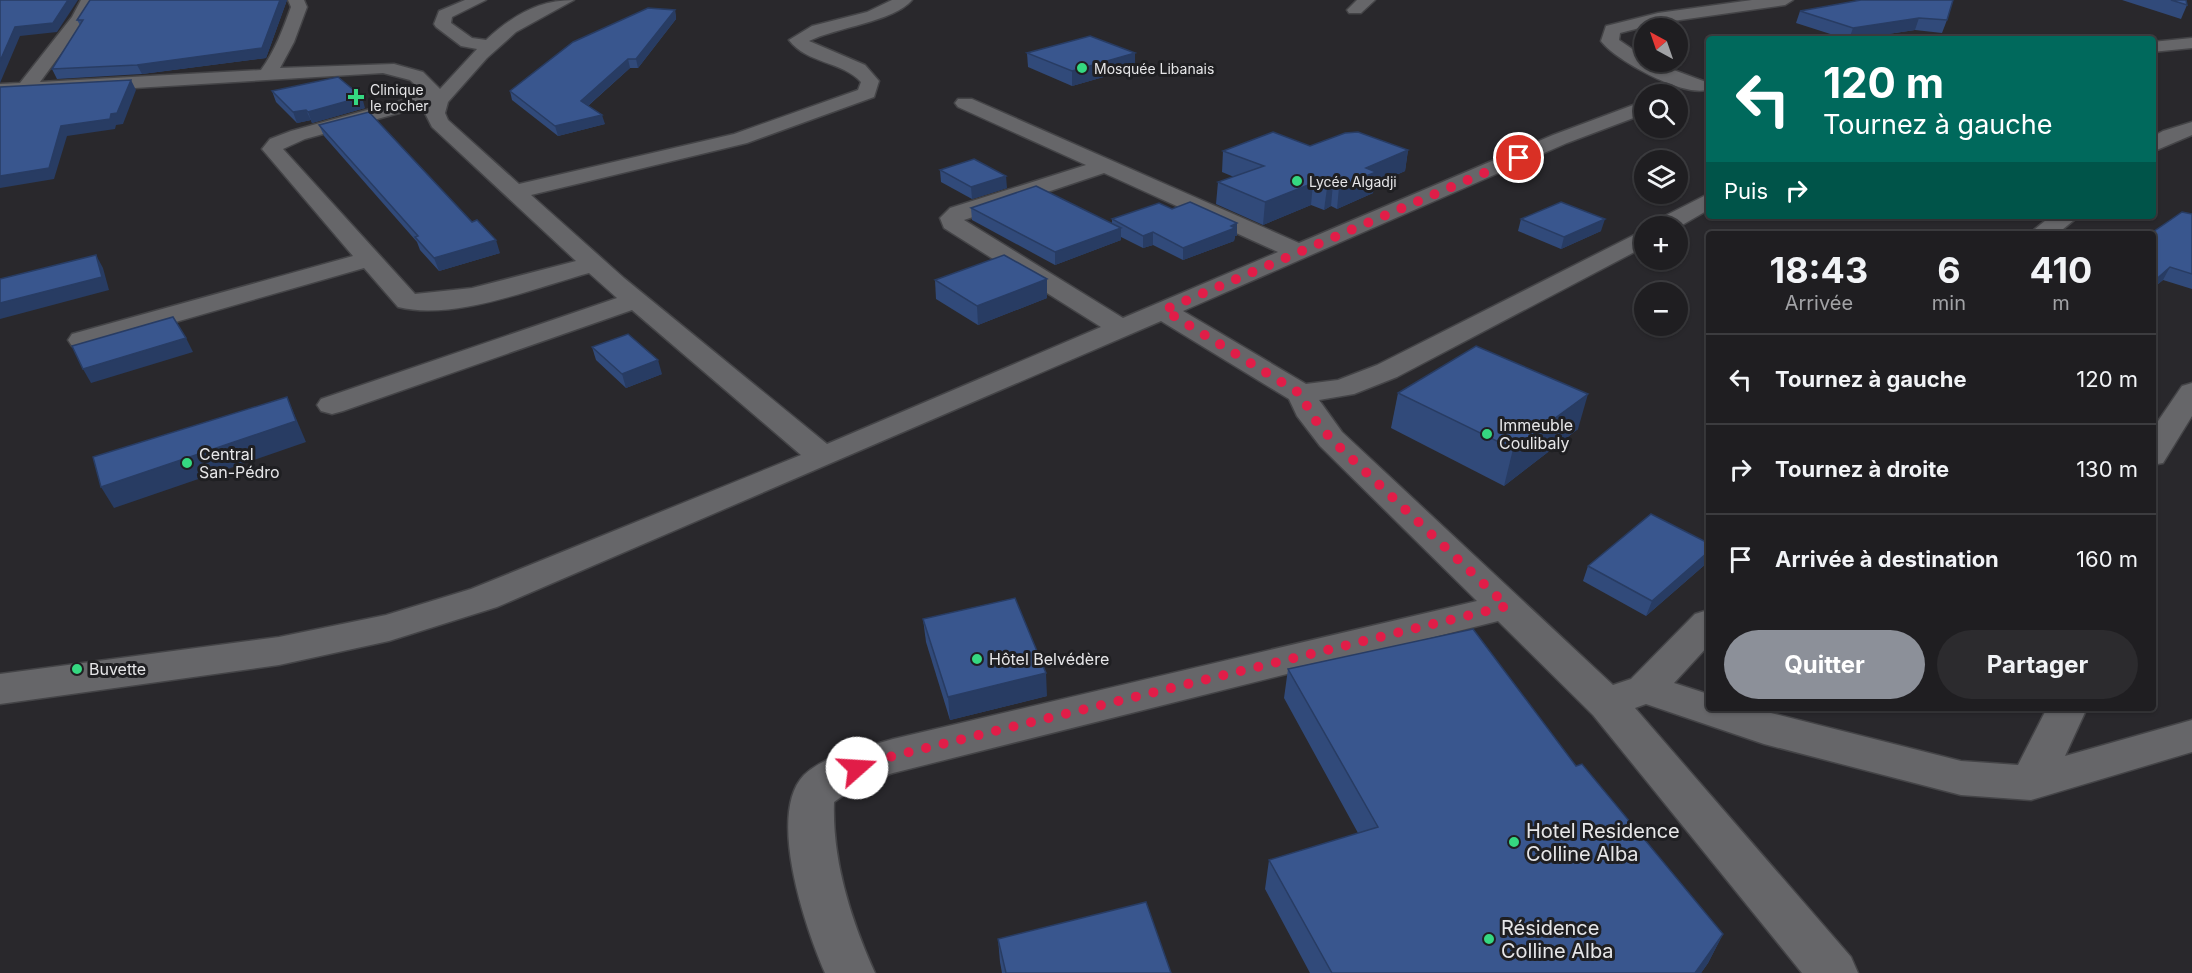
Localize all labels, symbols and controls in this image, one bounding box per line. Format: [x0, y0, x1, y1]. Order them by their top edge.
north arrow [1634, 18, 1688, 72]
map controls [1634, 18, 1688, 336]
text: 120 m [1823, 57, 1944, 108]
place label: Mosquée Libanais [1094, 60, 1214, 77]
icon: left [1724, 60, 1802, 138]
marker: Mosquée Libanais [1075, 61, 1089, 75]
place label: Clinique le rocher [370, 81, 429, 114]
button: search [1634, 84, 1688, 138]
marker: Clinique le rocher [347, 88, 365, 106]
text: Tournez à gauche [1823, 108, 2052, 141]
pin [1493, 132, 1544, 183]
icon: arrive [1502, 141, 1535, 174]
button: layers [1634, 150, 1688, 204]
place label: Lycée Algadji [1309, 173, 1397, 190]
marker: Lycée Algadji [1290, 174, 1304, 188]
icon: right [1780, 174, 1813, 207]
text: Puis [1724, 178, 1768, 204]
button: + [1634, 216, 1688, 270]
text: 18:43 [1770, 248, 1868, 292]
text: 6 [1937, 248, 1961, 292]
text: 410 [2030, 248, 2092, 292]
button: − [1634, 282, 1688, 336]
text: Arrivée [1785, 291, 1853, 315]
text: min [1932, 291, 1966, 315]
text: m [2052, 291, 2070, 315]
icon: left [1724, 363, 1757, 396]
text: Tournez à gauche [1775, 366, 1967, 392]
text: 120 m [2076, 366, 2138, 392]
place label: Immeuble Coulibaly [1499, 415, 1573, 453]
marker: Immeuble Coulibaly [1480, 427, 1494, 441]
place label: Central San-Pédro [199, 444, 280, 482]
icon: right [1724, 453, 1757, 486]
marker: Central San-Pédro [180, 456, 194, 470]
text: Tournez à droite [1775, 456, 1949, 482]
text: 130 m [2076, 456, 2138, 482]
icon: arrive [1724, 543, 1757, 576]
text: Arrivée à destination [1775, 546, 1999, 572]
text: 160 m [2076, 546, 2138, 572]
button: Quitter [1724, 630, 1925, 699]
button: Partager [1937, 630, 2138, 699]
place label: Hôtel Belvédère [989, 649, 1109, 669]
marker: Hôtel Belvédère [970, 652, 984, 666]
place label: Buvette [89, 659, 146, 679]
marker: Buvette [70, 662, 84, 676]
position arrow [825, 736, 889, 800]
place label: Hotel Residence Colline Alba [1526, 819, 1680, 866]
marker: Hotel Residence Colline Alba [1507, 835, 1521, 849]
place label: Résidence Colline Alba [1501, 916, 1614, 963]
marker: Résidence Colline Alba [1482, 932, 1496, 946]

